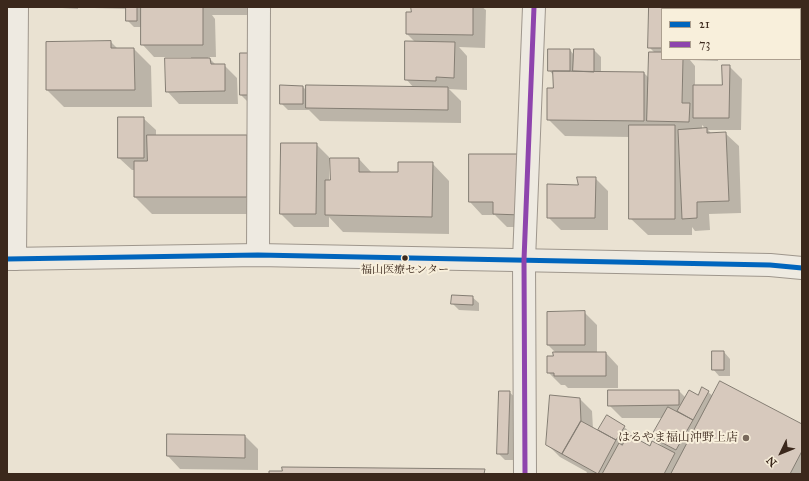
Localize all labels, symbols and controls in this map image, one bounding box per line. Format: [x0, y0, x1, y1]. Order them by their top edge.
legend [661, 8, 801, 60]
text: 21 [699, 17, 710, 31]
text: 73 [699, 37, 710, 51]
marker: 福山医療センター [400, 253, 410, 263]
place label: 福山医療センター [361, 263, 449, 277]
place label: はるやま福山沖野上店 [618, 431, 738, 445]
marker: はるやま福山沖野上店 [741, 433, 751, 443]
north arrow [761, 433, 801, 473]
text: N [764, 454, 780, 469]

